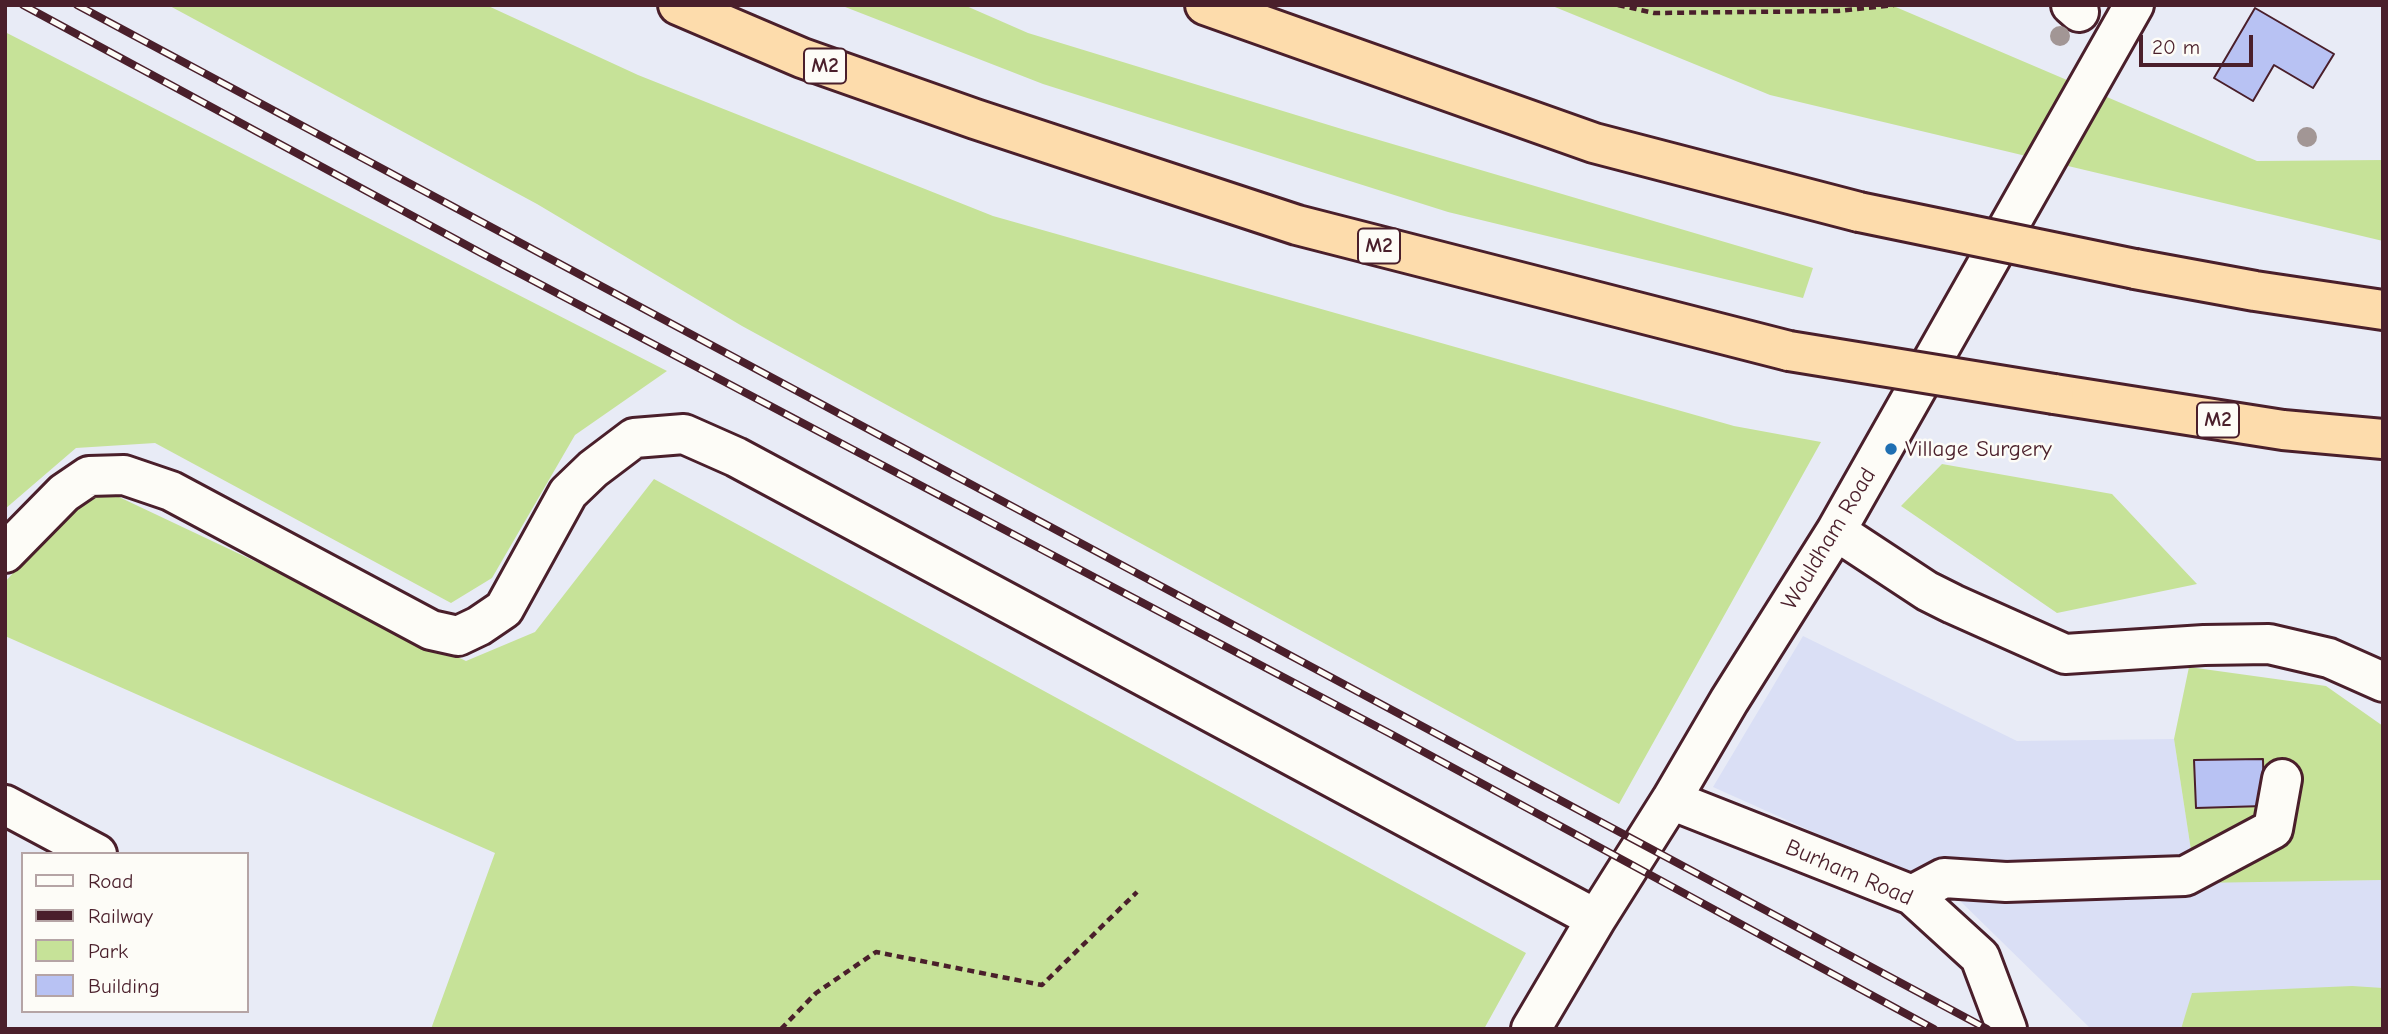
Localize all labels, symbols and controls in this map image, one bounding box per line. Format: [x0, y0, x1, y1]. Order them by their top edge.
scale bar [2143, 21, 2257, 65]
text: 20 m [2152, 35, 2200, 59]
road number: M2 [804, 48, 846, 84]
road number: M2 [1358, 229, 1400, 264]
road number: M2 [2197, 402, 2239, 438]
place label: Village Surgery [1905, 435, 2052, 463]
marker: Village Surgery [1883, 441, 1899, 457]
street label: Wouldham Road [1776, 463, 1882, 615]
street label: Burham Road [1781, 834, 1917, 912]
legend [21, 852, 248, 1013]
text: Road [88, 869, 133, 893]
text: Railway [88, 904, 153, 928]
text: Park [88, 939, 128, 963]
text: Building [88, 974, 160, 998]

